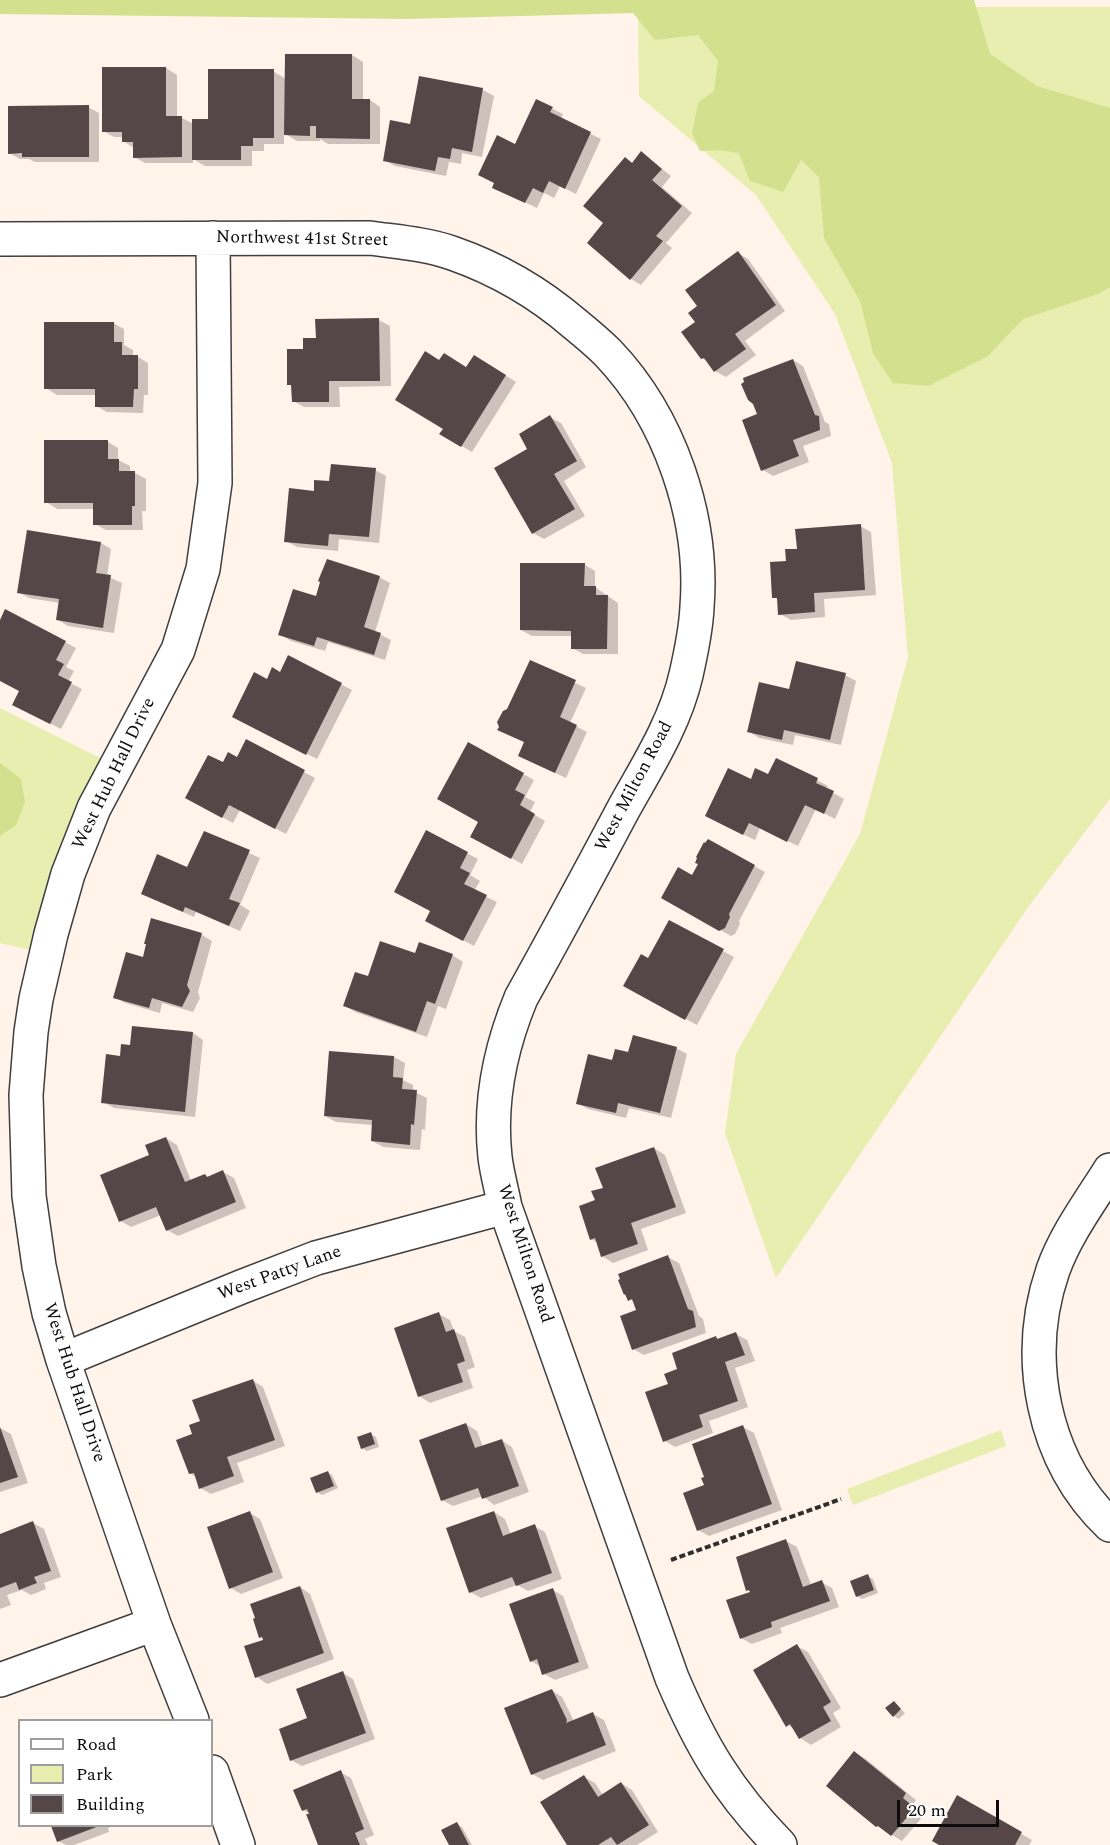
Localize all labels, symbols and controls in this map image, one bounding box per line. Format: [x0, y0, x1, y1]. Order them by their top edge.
street label: Northwest 41st Street [216, 228, 388, 252]
street label: West Hub Hall Drive [69, 695, 161, 853]
street label: West Milton Road [592, 718, 678, 856]
street label: West Milton Road [491, 1182, 557, 1326]
street label: West Patty Lane [215, 1242, 345, 1306]
street label: West Hub Hall Drive [37, 1301, 109, 1465]
legend [18, 1719, 213, 1827]
text: Road [76, 1731, 117, 1758]
text: Park [76, 1761, 113, 1788]
scale bar [900, 1788, 1002, 1826]
text: Building [76, 1791, 145, 1818]
text: 20 m [908, 1797, 946, 1824]

